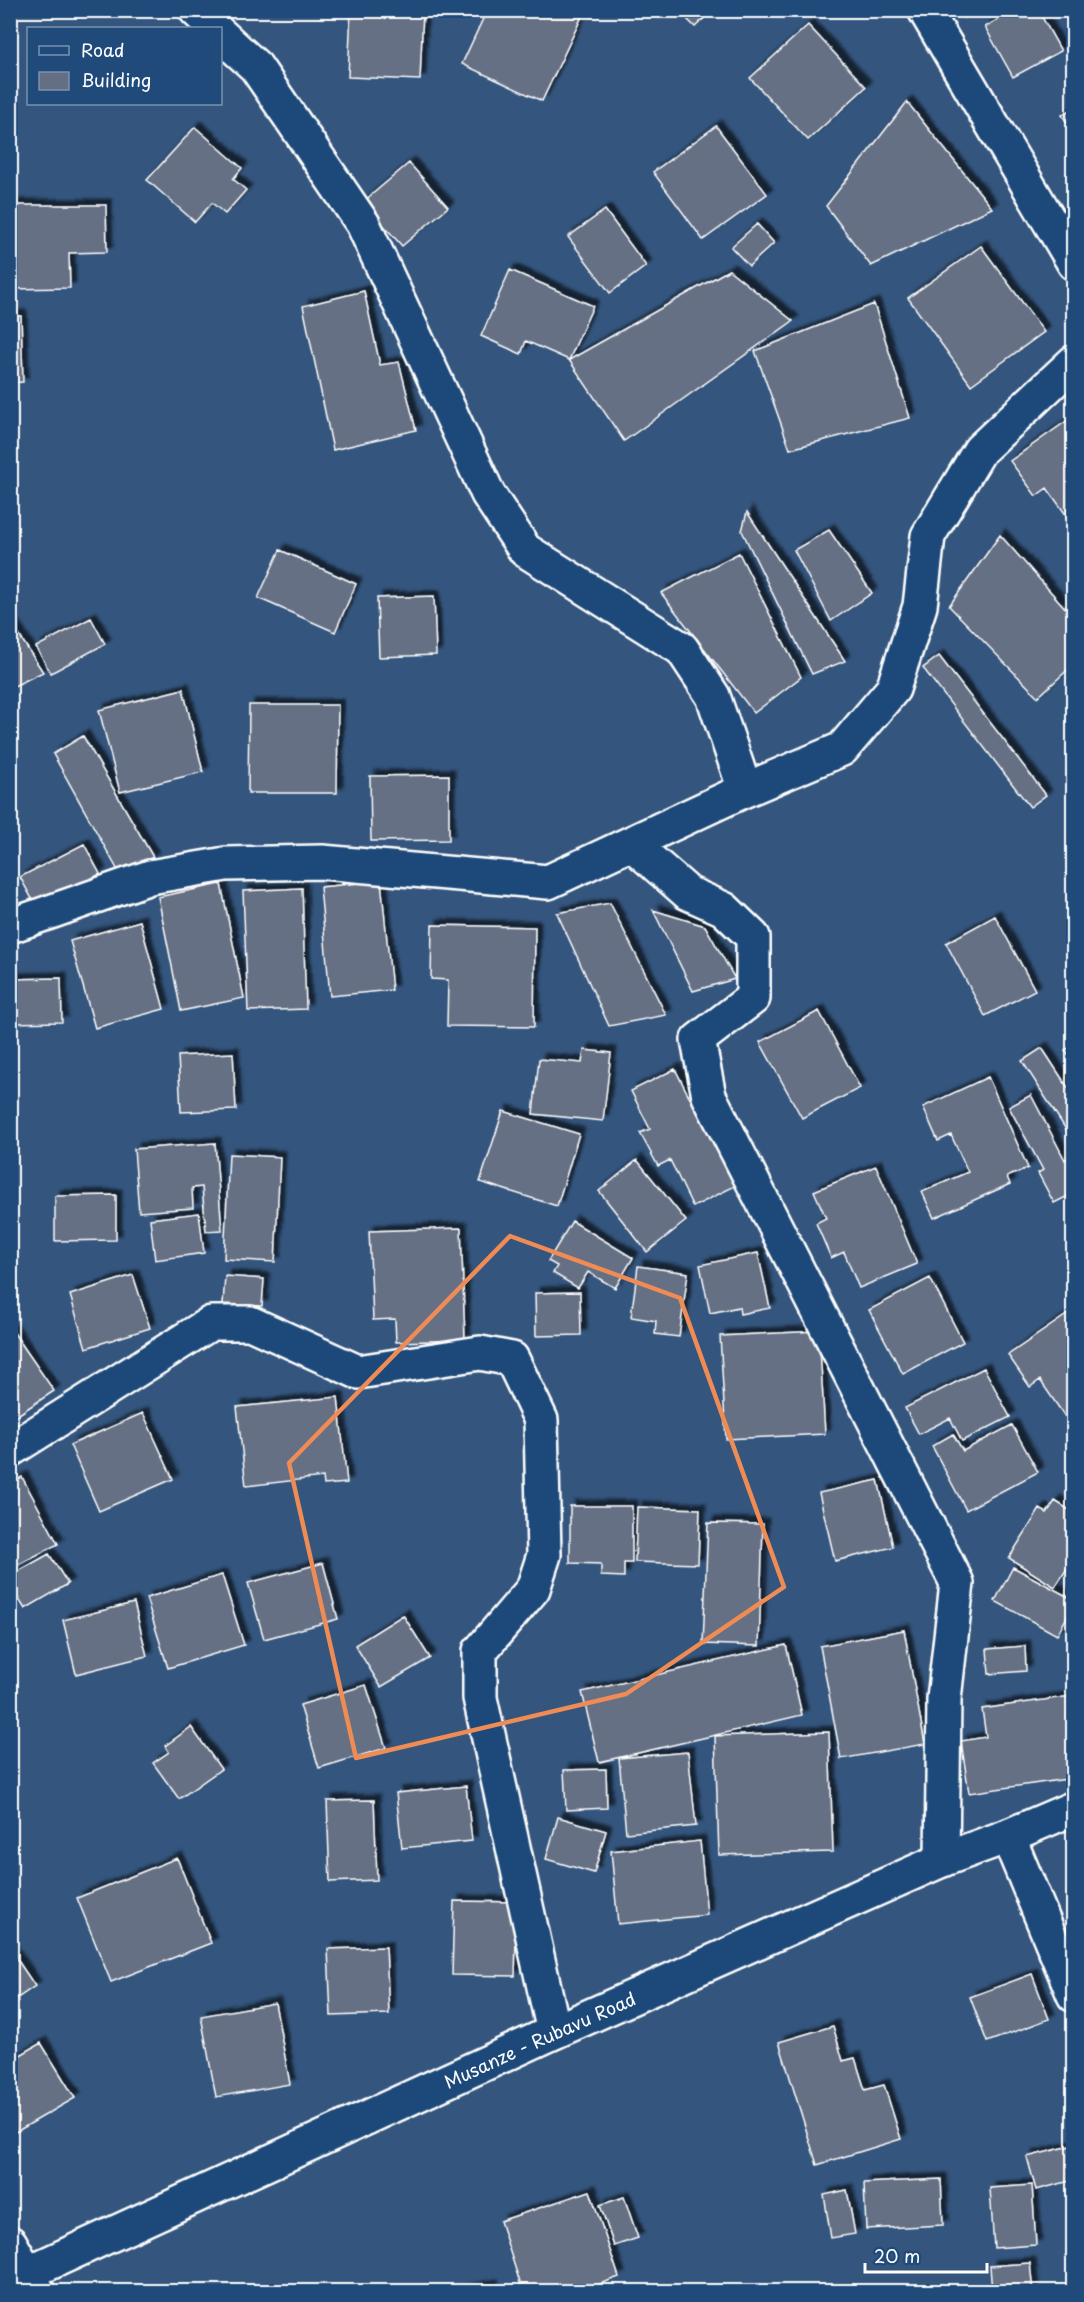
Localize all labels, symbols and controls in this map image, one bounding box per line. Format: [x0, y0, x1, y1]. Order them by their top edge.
legend [27, 27, 222, 105]
text: Road [81, 36, 125, 63]
text: Building [81, 66, 151, 93]
street label: Musanze - Rubavu Road [439, 1984, 640, 2094]
scale bar [865, 2236, 986, 2274]
text: 20 m [874, 2242, 920, 2269]

